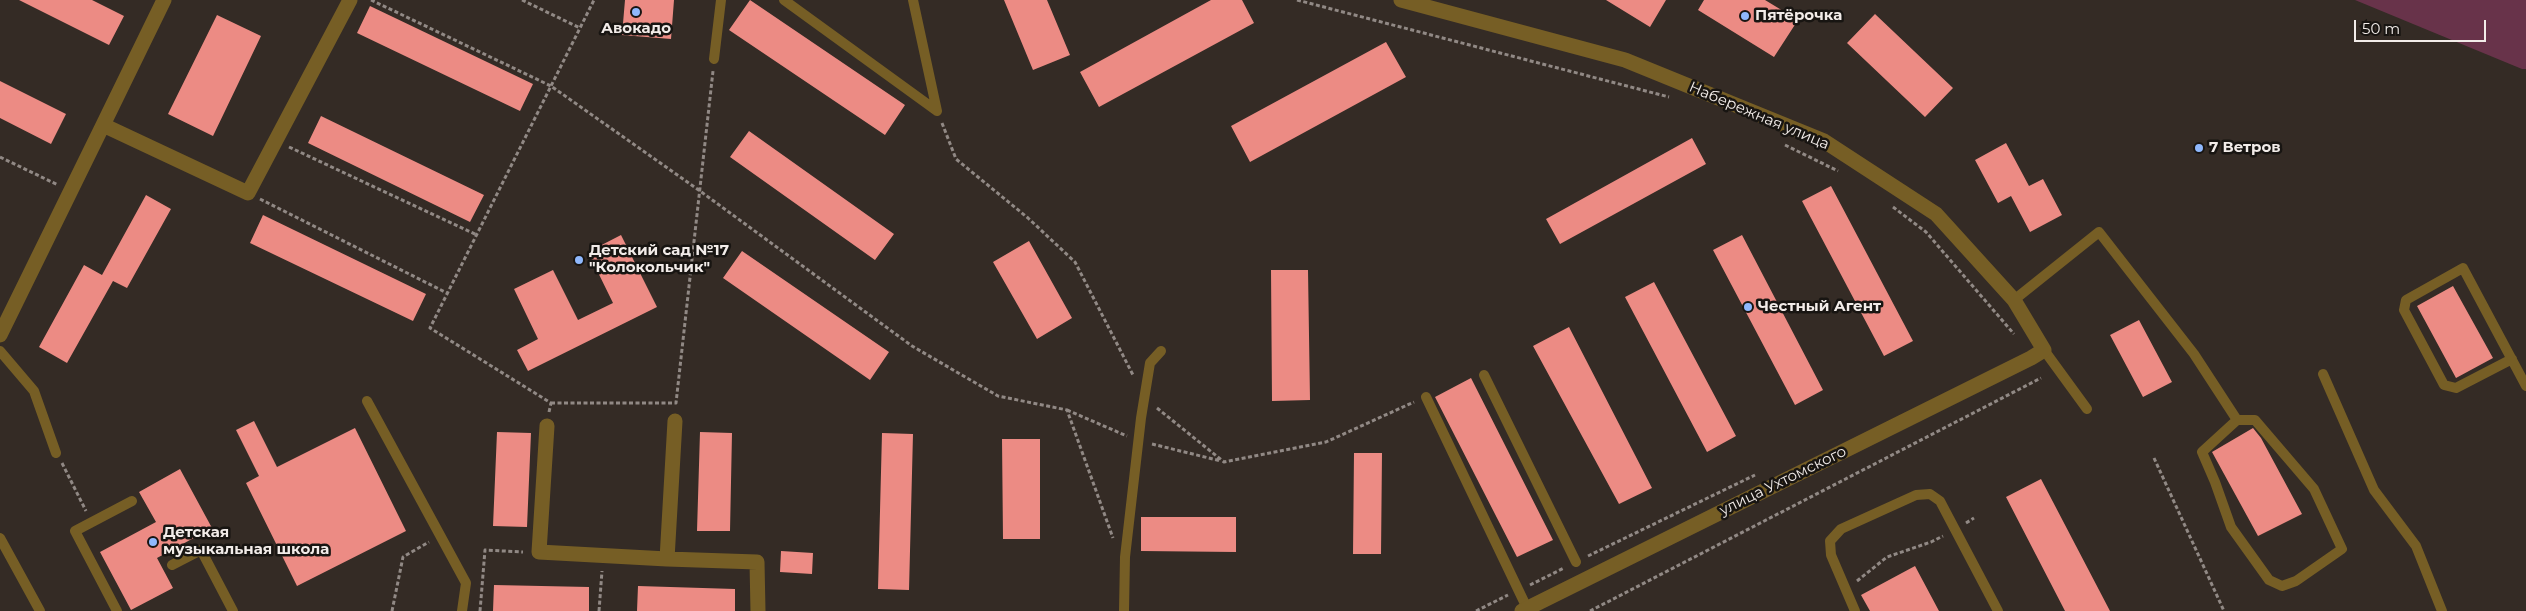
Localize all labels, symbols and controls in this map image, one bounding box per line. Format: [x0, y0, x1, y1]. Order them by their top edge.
marker: Авокадо [630, 6, 642, 18]
place label: Пятёрочка [1755, 7, 1842, 25]
marker: Пятёрочка [1739, 10, 1751, 22]
scale bar [2356, 10, 2488, 42]
text: 50 m [2362, 19, 2400, 38]
place label: Авокадо [601, 20, 671, 38]
street label: Набережная улица [1686, 78, 1832, 154]
place label: 7 Ветров [2209, 139, 2281, 157]
marker: 7 Ветров [2193, 142, 2205, 154]
place label: Детский сад №17 "Колокольчик" [589, 242, 729, 277]
marker: Детский сад №17 "Колокольчик" [573, 254, 585, 266]
place label: Честный Агент [1758, 298, 1881, 316]
marker: Честный Агент [1742, 301, 1754, 313]
street label: улица Ухтомского [1717, 442, 1849, 520]
place label: Детская музыкальная школа [163, 524, 329, 559]
marker: Детская музыкальная школа [147, 536, 159, 548]

